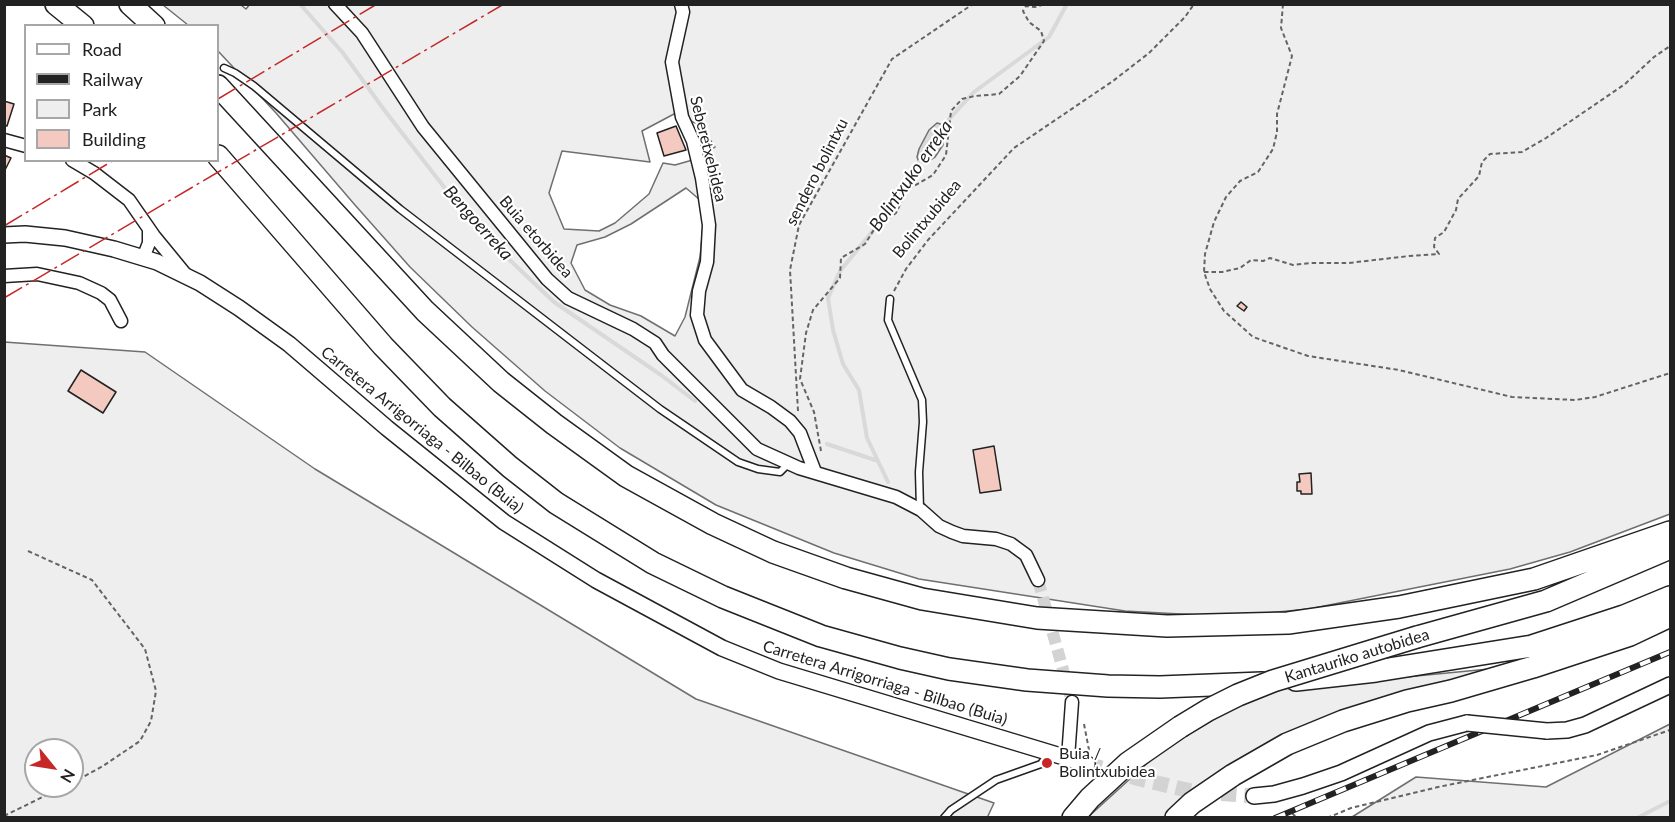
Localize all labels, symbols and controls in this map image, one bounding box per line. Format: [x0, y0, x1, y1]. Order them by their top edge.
legend [24, 24, 219, 162]
text: Road [82, 38, 122, 60]
text: Railway [82, 68, 143, 90]
street label: Seberetxebidea [686, 94, 730, 204]
text: Park [82, 98, 117, 120]
street label: sendero bolintxu [782, 115, 852, 229]
water label: Bolintxuko erreka [865, 117, 957, 235]
text: Building [82, 128, 146, 150]
street label: Bolintxubidea [889, 176, 965, 262]
water label: Bengoerreka [439, 181, 517, 265]
street label: Buia etorbidea [495, 192, 577, 282]
street label: Carretera Arrigorriaga - Bilbao (Buia) [317, 342, 527, 518]
street label: Kantauriko autobidea [1282, 625, 1432, 687]
street label: Carretera Arrigorriaga - Bilbao (Buia) [760, 637, 1010, 729]
north arrow [24, 738, 84, 798]
place label: Buia / Bolintxubidea [1059, 744, 1156, 782]
marker: Buia / Bolintxubidea [1040, 756, 1054, 770]
text: N [57, 766, 80, 786]

